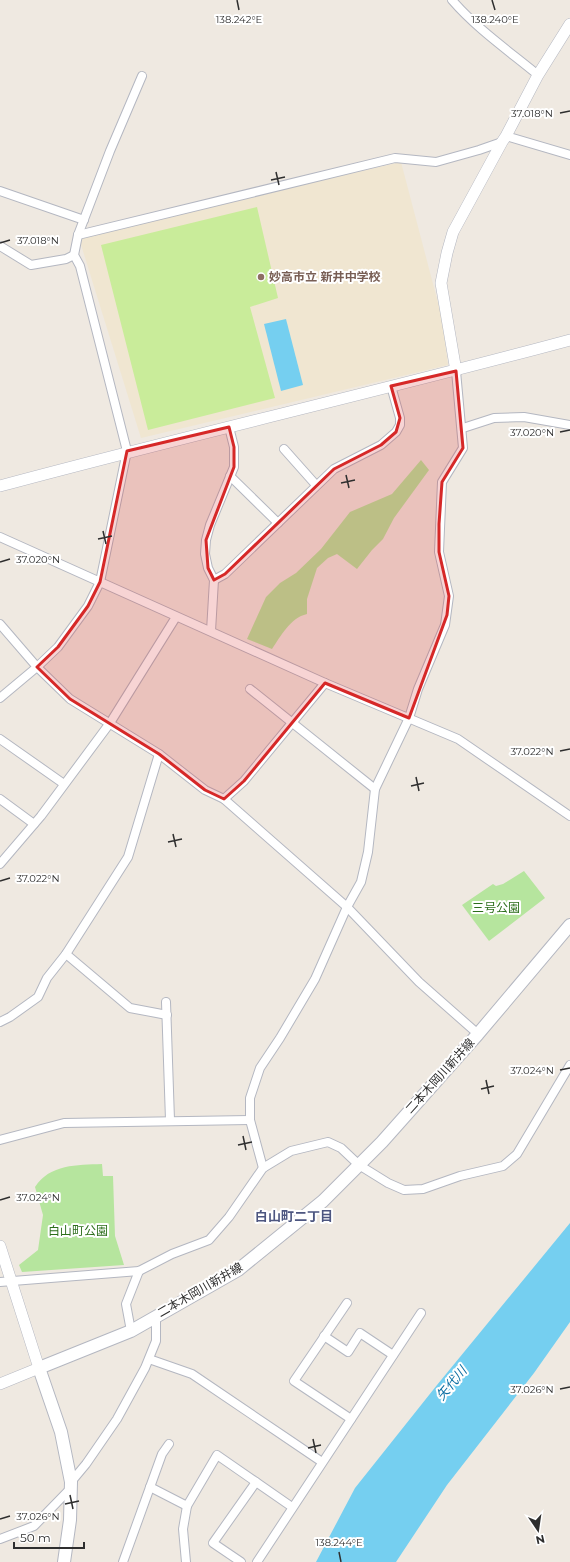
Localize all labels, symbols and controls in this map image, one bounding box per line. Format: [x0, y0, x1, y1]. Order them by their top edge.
text: 138.242°E [216, 13, 263, 26]
text: 138.240°E [471, 13, 519, 26]
text: 37.018°N [511, 107, 553, 120]
text: 37.018°N [17, 234, 59, 247]
place label: 妙高市立 新井中学校 [269, 269, 380, 284]
marker: 妙高市立 新井中学校 [256, 272, 266, 282]
text: 37.020°N [510, 426, 554, 439]
text: 37.020°N [16, 553, 60, 566]
text: 37.022°N [510, 745, 554, 758]
text: 37.022°N [16, 872, 60, 885]
park label: 三号公園 [472, 900, 520, 915]
street label: 二本木岡川新井線 [402, 1035, 477, 1116]
text: 37.024°N [510, 1064, 554, 1077]
text: 37.024°N [16, 1191, 60, 1204]
district label: 白山町二丁目 [255, 1208, 333, 1224]
park label: 白山町公園 [48, 1223, 108, 1238]
street label: 二本木岡川新井線 [154, 1259, 245, 1320]
water label: 矢代川 [432, 1361, 471, 1403]
text: 37.026°N [510, 1383, 554, 1396]
text: 37.026°N [16, 1510, 60, 1523]
north arrow [518, 1510, 558, 1550]
scale bar [14, 1524, 84, 1550]
text: 50 m [20, 1530, 51, 1545]
text: N [534, 1532, 546, 1548]
text: 138.244°E [315, 1536, 363, 1549]

